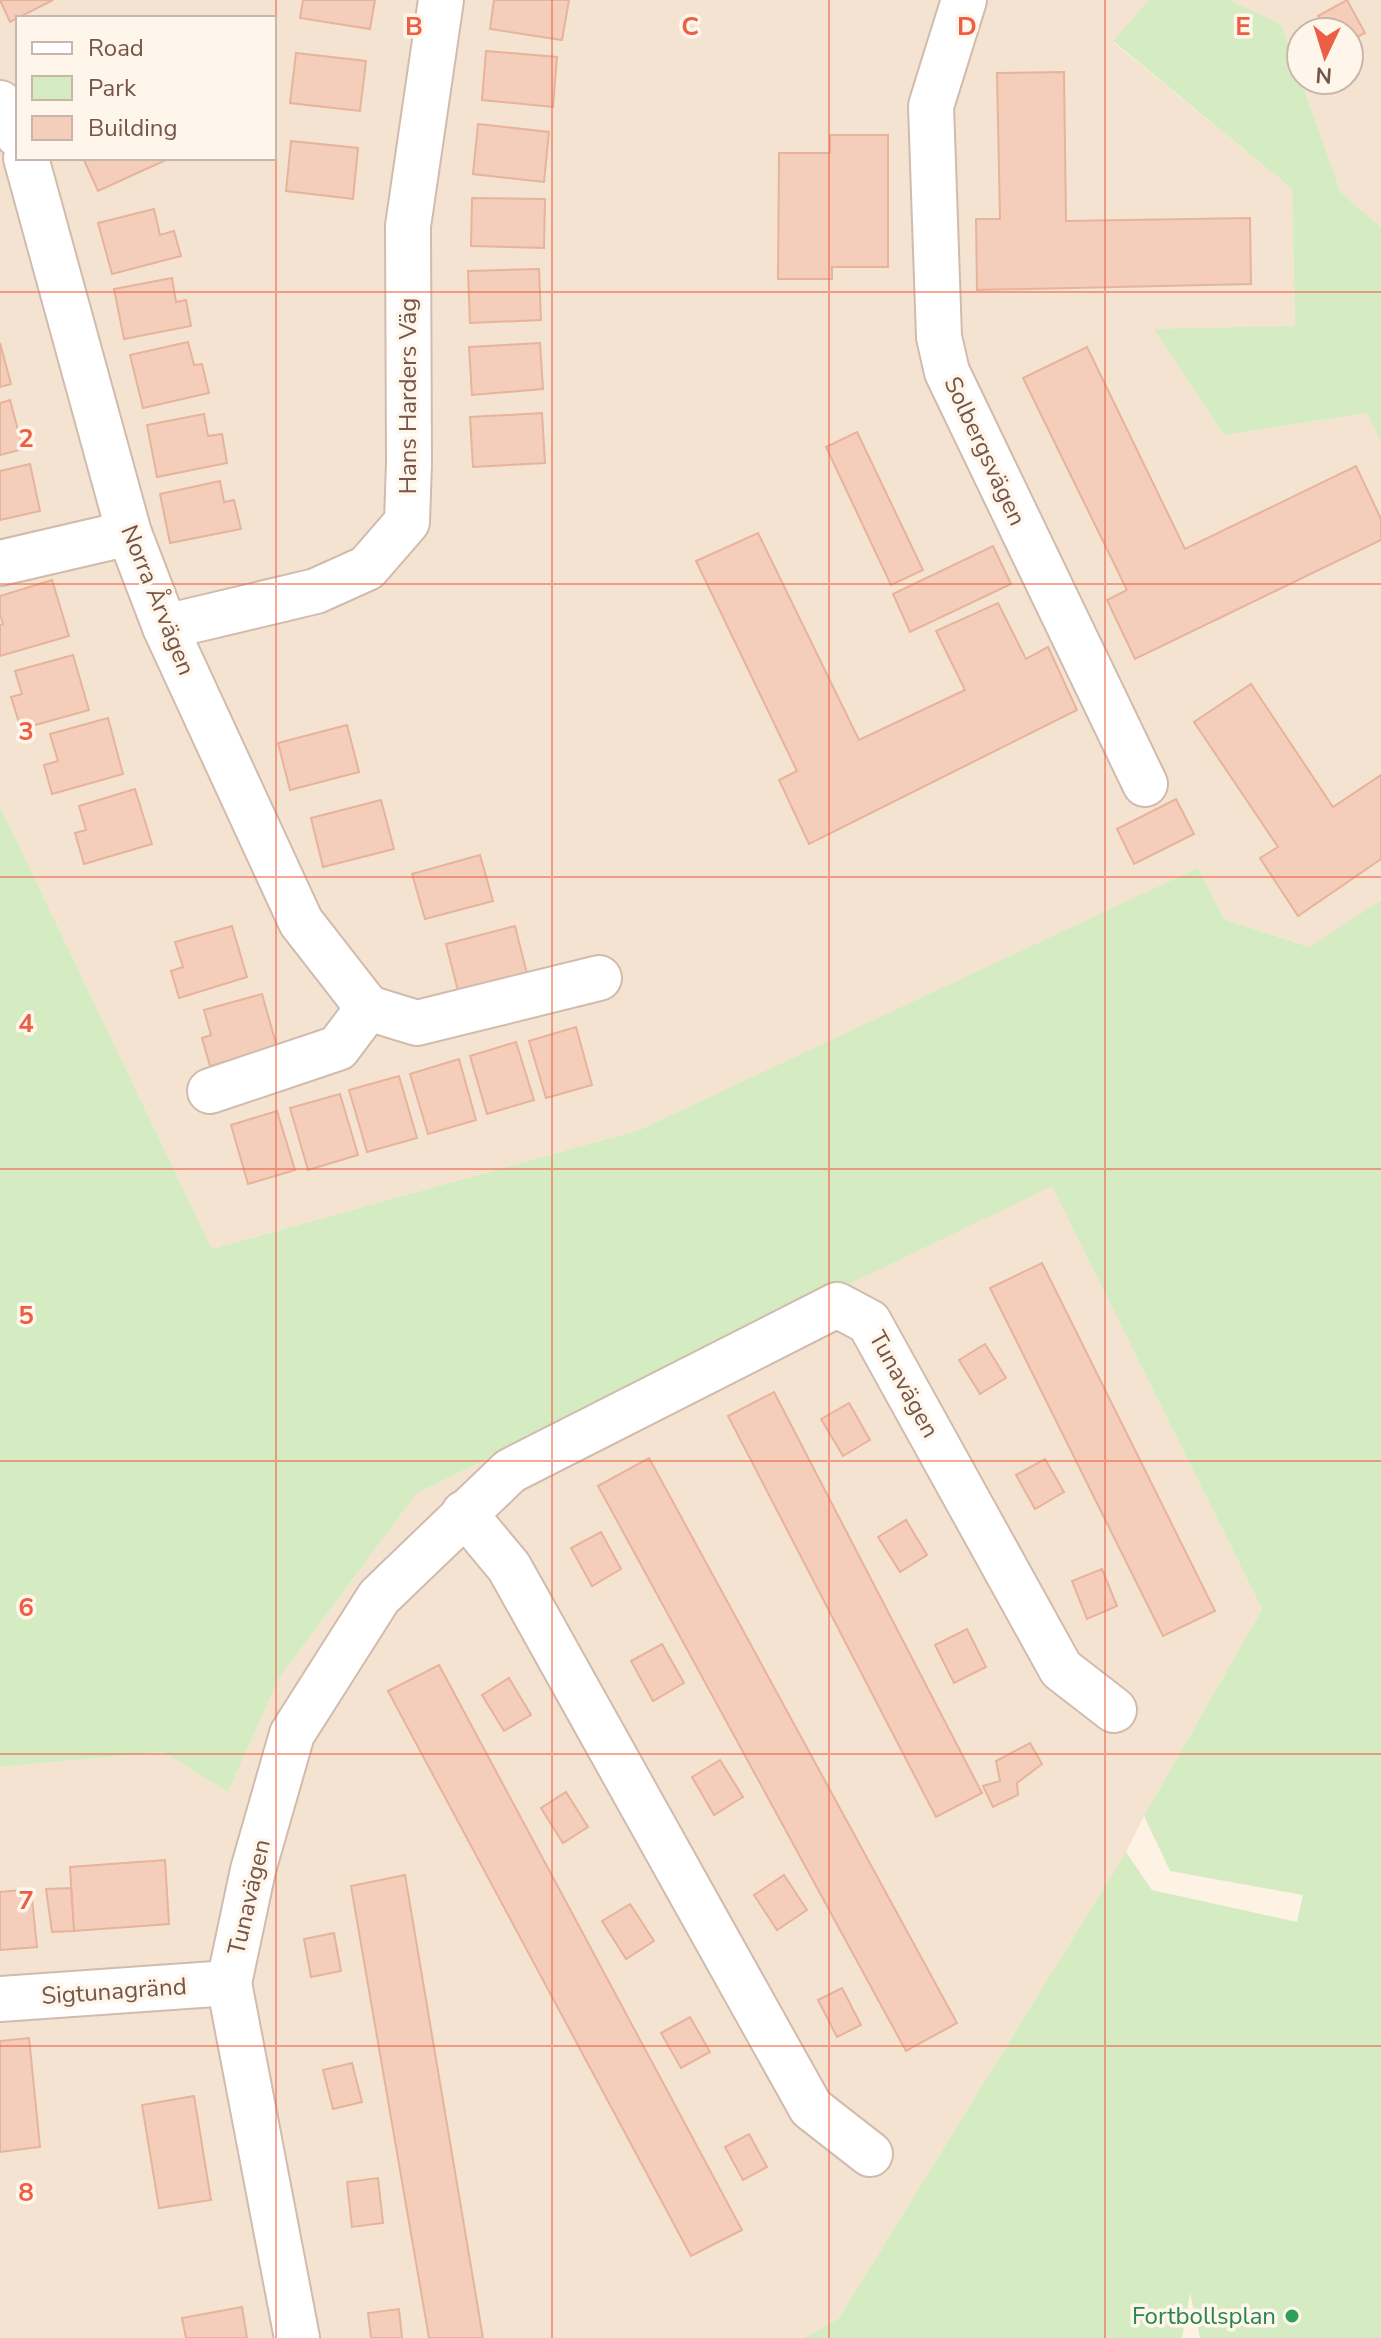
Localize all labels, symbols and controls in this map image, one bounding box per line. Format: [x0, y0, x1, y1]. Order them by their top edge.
text: B [405, 9, 423, 44]
text: C [681, 9, 699, 44]
text: D [957, 9, 977, 44]
text: E [1235, 9, 1251, 44]
legend [16, 16, 276, 160]
north arrow [1285, 16, 1365, 96]
text: Road [88, 32, 144, 64]
text: N [1314, 59, 1333, 90]
text: Park [88, 72, 137, 104]
text: Building [88, 112, 178, 144]
street label: Hans Harders Väg [392, 298, 424, 494]
street label: Solbergsvägen [936, 371, 1034, 531]
text: 2 [18, 421, 34, 456]
street label: Norra Årvägen [113, 520, 203, 680]
text: 3 [18, 714, 34, 749]
text: 4 [18, 1006, 34, 1041]
text: 5 [18, 1298, 34, 1333]
street label: Tunavägen [861, 1325, 947, 1443]
text: 6 [18, 1590, 34, 1625]
street label: Tunavägen [220, 1836, 278, 1958]
text: 7 [18, 1883, 34, 1918]
street label: Sigtunagränd [40, 1970, 188, 2012]
text: 8 [18, 2175, 34, 2210]
place label: Fortbollsplan [1132, 2300, 1276, 2332]
marker: Fortbollsplan [1283, 2307, 1301, 2325]

